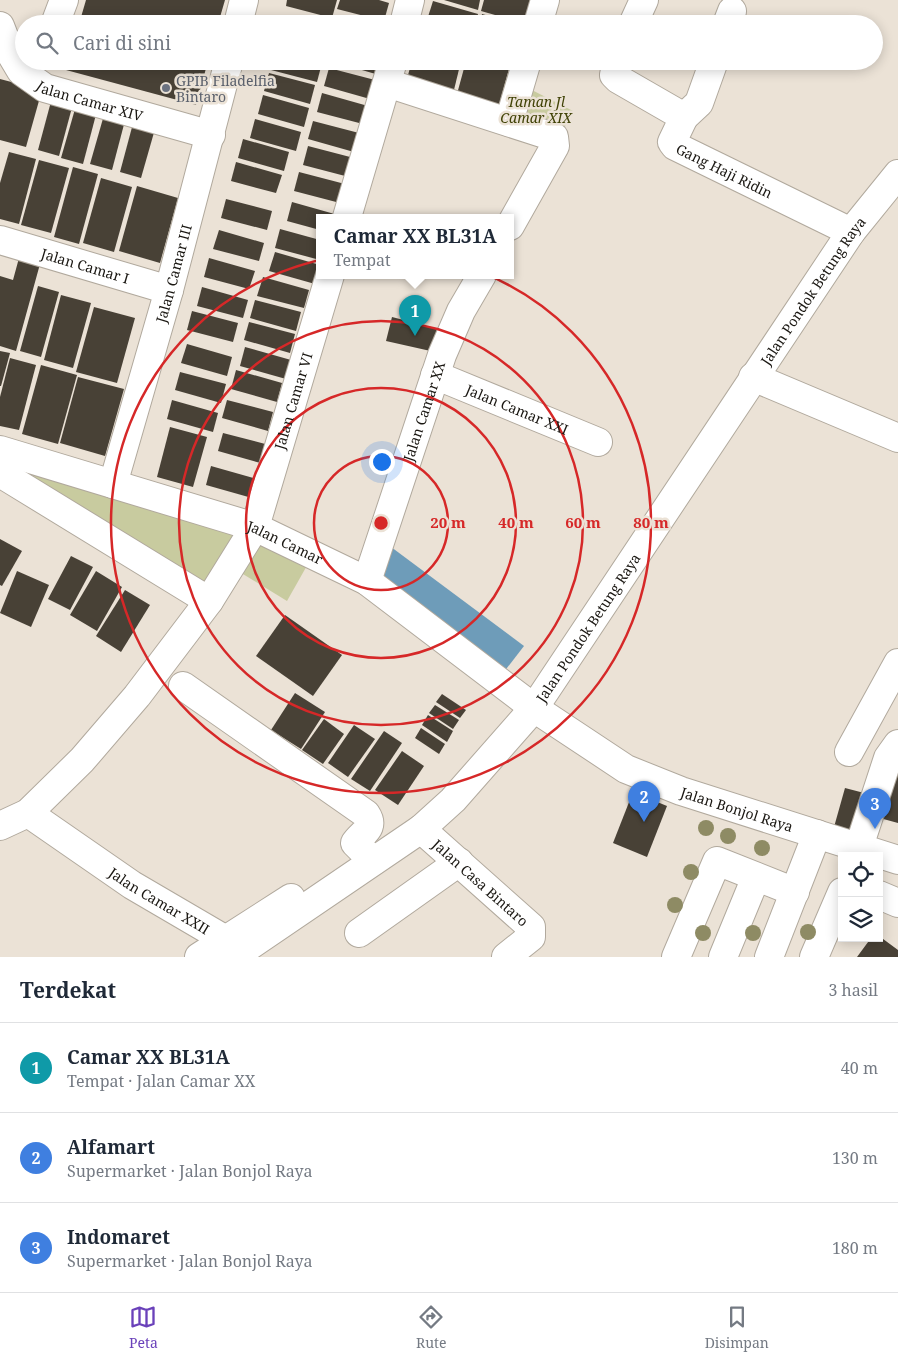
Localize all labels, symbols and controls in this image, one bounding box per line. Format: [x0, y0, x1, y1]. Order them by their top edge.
search box [15, 15, 883, 70]
icon: search [33, 29, 61, 57]
text: Cari di sini [73, 30, 171, 56]
place label: GPIB Filadelfia Bintaro [176, 71, 275, 106]
street label: Jalan Camar XIV [32, 75, 146, 125]
marker: GPIB Filadelfia Bintaro [160, 82, 172, 94]
park label: Taman Jl Camar XIX [500, 92, 573, 127]
street label: Gang Haji Ridin [673, 139, 776, 202]
street label: Jalan Pondok Betung Raya [755, 212, 869, 369]
popup [316, 214, 514, 279]
street label: Jalan Camar III [150, 222, 195, 326]
text: Camar XX BL31A [334, 223, 496, 249]
street label: Jalan Camar I [38, 243, 132, 287]
text: Tempat [334, 249, 391, 271]
pin: 1 [399, 295, 431, 336]
street label: Jalan Camar VI [269, 350, 316, 452]
street label: Jalan Camar XX [398, 358, 449, 464]
street label: Jalan Camar XXI [462, 379, 571, 438]
your location [369, 449, 395, 475]
text: 20 m [430, 512, 466, 532]
text: 40 m [498, 512, 534, 532]
text: 60 m [565, 512, 601, 532]
text: 80 m [633, 512, 669, 532]
centre of rings [372, 514, 390, 532]
street label: Jalan Camar [244, 515, 327, 568]
street label: Jalan Pondok Betung Raya [531, 549, 644, 706]
pin: 2 [628, 781, 660, 822]
street label: Jalan Bonjol Raya [678, 782, 796, 836]
pin: 3 [859, 788, 891, 829]
street label: Jalan Casa Bintaro [428, 834, 533, 930]
map controls [838, 852, 883, 942]
button: locate [838, 852, 883, 897]
street label: Jalan Camar XXII [105, 862, 213, 938]
button: layers [838, 897, 883, 942]
text: Terdekat [20, 976, 116, 1004]
text: 3 hasil [828, 979, 878, 1001]
text: Camar XX BL31A [67, 1044, 230, 1070]
text: 1 [31, 1057, 41, 1079]
text: 40 m [841, 1057, 878, 1079]
text: Tempat · Jalan Camar XX [67, 1070, 255, 1092]
text: Alfamart [67, 1134, 155, 1160]
text: 2 [31, 1147, 41, 1169]
text: 130 m [832, 1147, 878, 1169]
text: Supermarket · Jalan Bonjol Raya [67, 1160, 313, 1182]
text: Indomaret [67, 1224, 170, 1250]
text: 3 [31, 1237, 41, 1259]
text: 180 m [832, 1237, 878, 1259]
text: Supermarket · Jalan Bonjol Raya [67, 1250, 313, 1272]
tab: Peta [129, 1303, 158, 1352]
tab: Rute [416, 1303, 447, 1352]
tab: Disimpan [705, 1303, 769, 1352]

